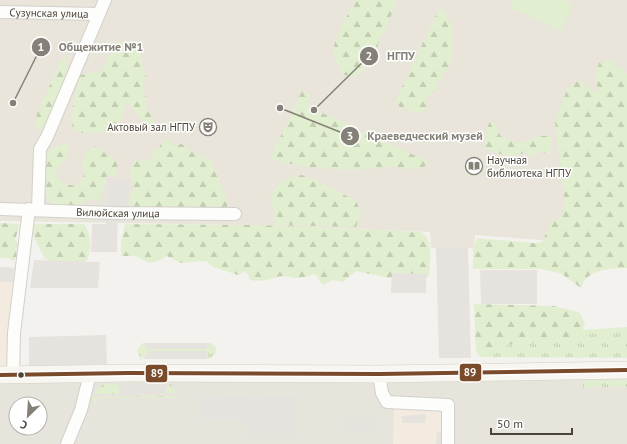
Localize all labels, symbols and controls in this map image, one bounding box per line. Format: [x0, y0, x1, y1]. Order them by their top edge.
street label: Сузунская улица [9, 5, 89, 21]
callout: Общежитие №1 [31, 35, 151, 59]
text: 1 [38, 39, 44, 54]
text: Общежитие №1 [59, 39, 143, 54]
callout: НГПУ [359, 44, 423, 68]
text: 2 [366, 48, 372, 63]
text: НГПУ [387, 48, 415, 63]
theatre icon: Актовый зал НГПУ [198, 117, 218, 137]
place label: Актовый зал НГПУ [107, 120, 196, 134]
callout: Краеведческий музей [340, 124, 491, 148]
text: 3 [347, 128, 353, 143]
text: Краеведческий музей [367, 128, 483, 143]
place label: Научная библиотека НГПУ [487, 153, 572, 180]
library icon: Научная библиотека НГПУ [464, 156, 484, 176]
street label: Вилюйская улица [76, 205, 160, 220]
line badge: 89 [459, 363, 482, 382]
line badge: 89 [145, 364, 168, 383]
text: 89 [464, 365, 476, 379]
text: 89 [151, 366, 163, 380]
unlabelled marker [16, 370, 26, 380]
north arrow [8, 396, 48, 436]
scale bar [491, 410, 572, 436]
text: 50 m [497, 416, 523, 431]
text: С [18, 417, 30, 433]

